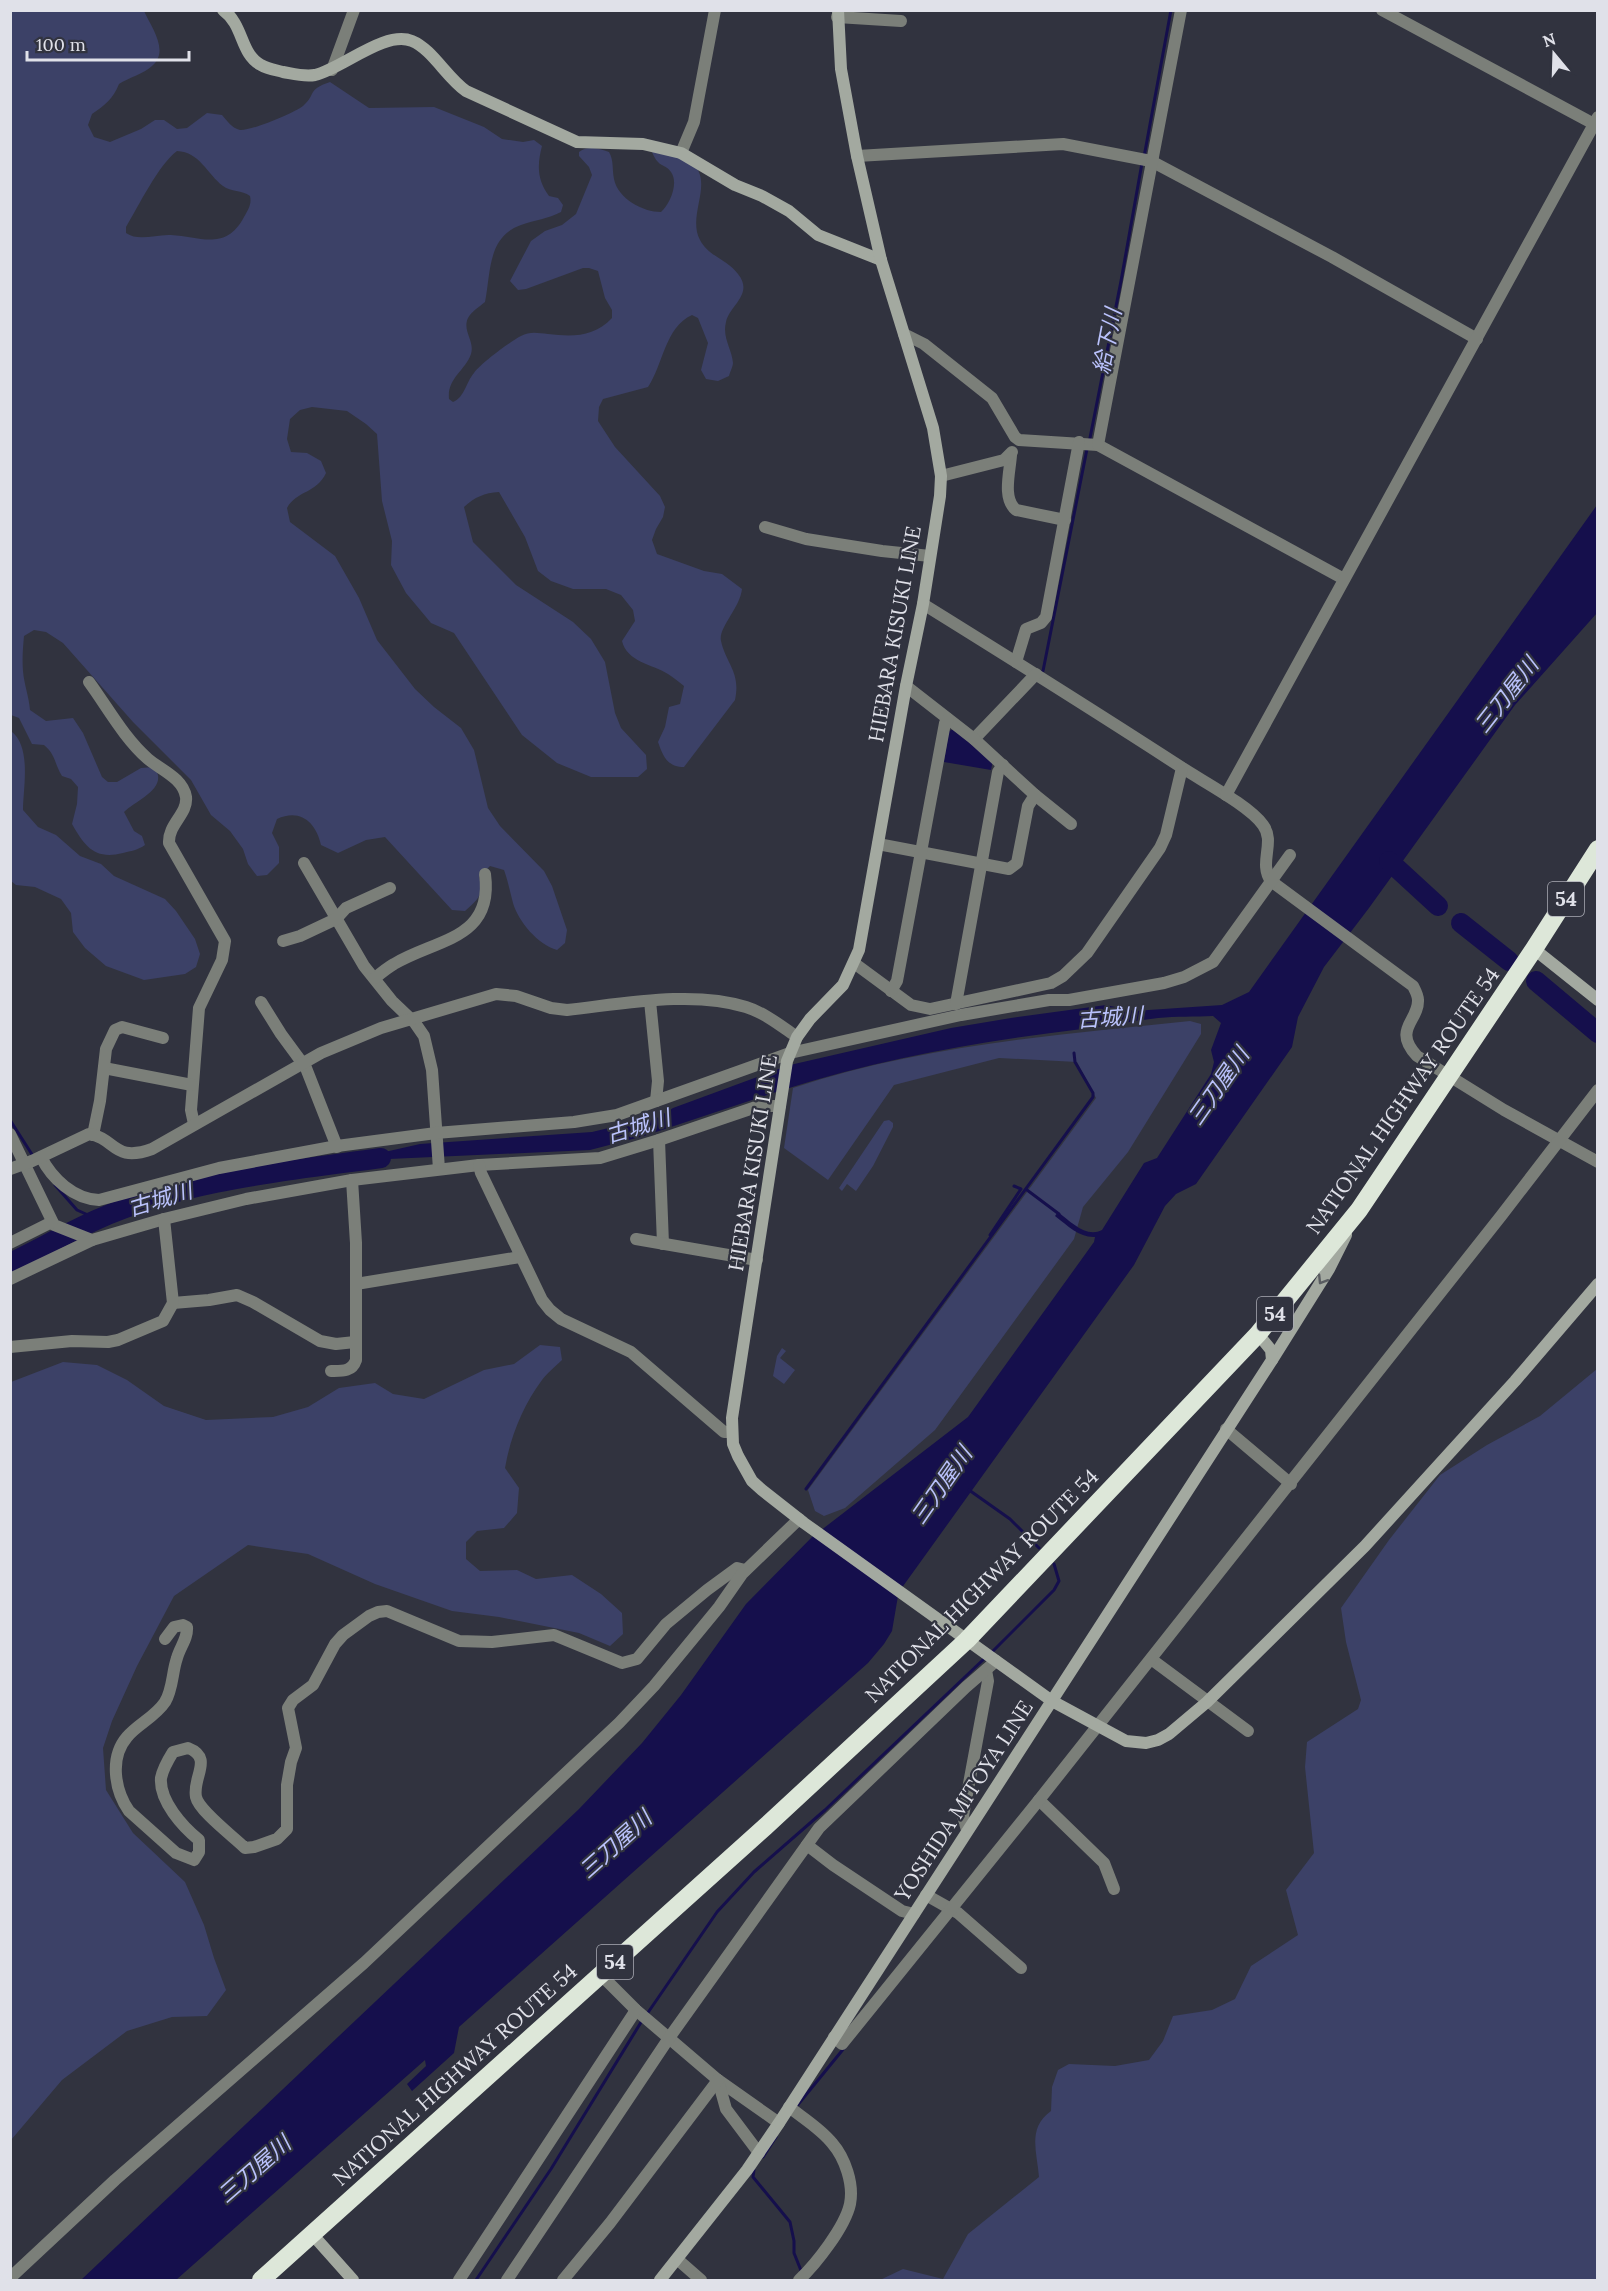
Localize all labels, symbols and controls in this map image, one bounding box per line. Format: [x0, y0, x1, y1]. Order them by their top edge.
scale bar [27, 24, 189, 62]
north arrow [1524, 24, 1584, 84]
text: N [1540, 28, 1558, 51]
text: 100 m [36, 33, 86, 56]
water label: 給下川 [1087, 304, 1127, 376]
street label: HIEBARA KISUKI LINE [862, 524, 927, 744]
water label: 三刀屋川 [1468, 650, 1545, 738]
road number: 54 [1548, 882, 1584, 916]
street label: NATIONAL HIGHWAY ROUTE 54 [1300, 962, 1505, 1239]
water label: 古城川 [1076, 1001, 1146, 1033]
water label: 三刀屋川 [1181, 1040, 1256, 1130]
street label: HIEBARA KISUKI LINE [722, 1053, 783, 1273]
water label: 古城川 [602, 1102, 676, 1149]
water label: 古城川 [124, 1175, 198, 1222]
one-way arrow [1317, 1274, 1329, 1284]
road number: 54 [1257, 1297, 1293, 1331]
water label: 三刀屋川 [904, 1439, 979, 1529]
street label: NATIONAL HIGHWAY ROUTE 54 [859, 1463, 1104, 1708]
street label: YOSHIDA MITOYA LINE [888, 1695, 1039, 1907]
water label: 三刀屋川 [573, 1803, 659, 1884]
road number: 54 [597, 1945, 633, 1979]
street label: NATIONAL HIGHWAY ROUTE 54 [327, 1958, 582, 2192]
water label: 三刀屋川 [212, 2128, 298, 2208]

